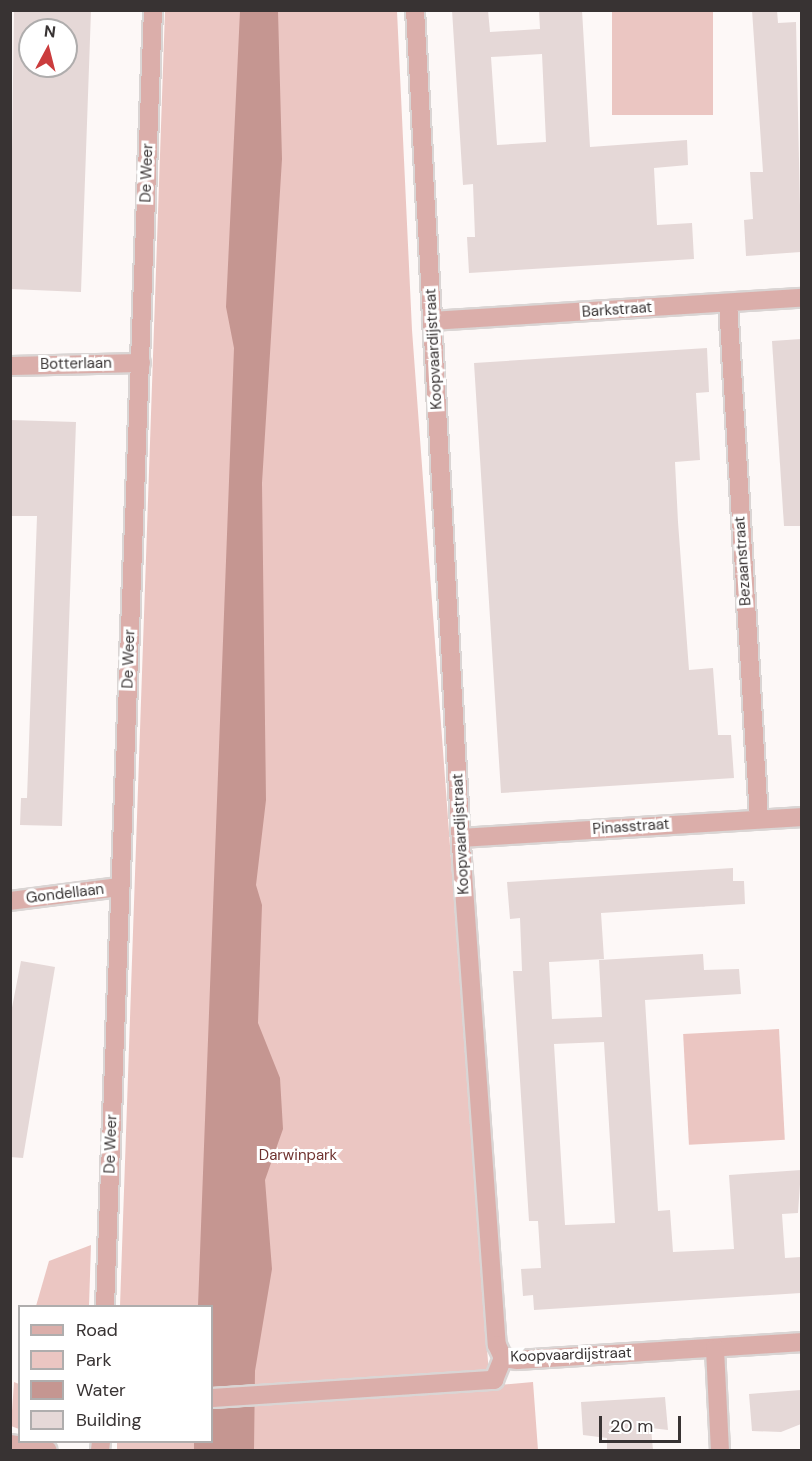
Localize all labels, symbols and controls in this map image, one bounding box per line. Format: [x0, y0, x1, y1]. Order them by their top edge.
north arrow [18, 18, 78, 78]
text: N [43, 20, 57, 43]
street label: De Weer [137, 143, 157, 203]
street label: Koopvaardijstraat [422, 288, 446, 410]
street label: Barkstraat [581, 299, 653, 321]
street label: Botterlaan [40, 354, 112, 374]
street label: Bezaanstraat [731, 515, 755, 607]
street label: De Weer [119, 629, 139, 689]
street label: Koopvaardijstraat [449, 773, 473, 895]
street label: Pinasstraat [592, 815, 670, 839]
street label: Gondellaan [25, 880, 105, 908]
street label: De Weer [101, 1114, 121, 1174]
park label: Darwinpark [259, 1147, 337, 1165]
legend [18, 1305, 213, 1443]
text: Road [76, 1318, 118, 1342]
street label: Koopvaardijstraat [510, 1344, 632, 1366]
text: Park [76, 1348, 112, 1372]
text: Water [76, 1378, 126, 1402]
scale bar [602, 1404, 684, 1442]
text: Building [76, 1408, 141, 1432]
text: 20 m [610, 1414, 653, 1438]

